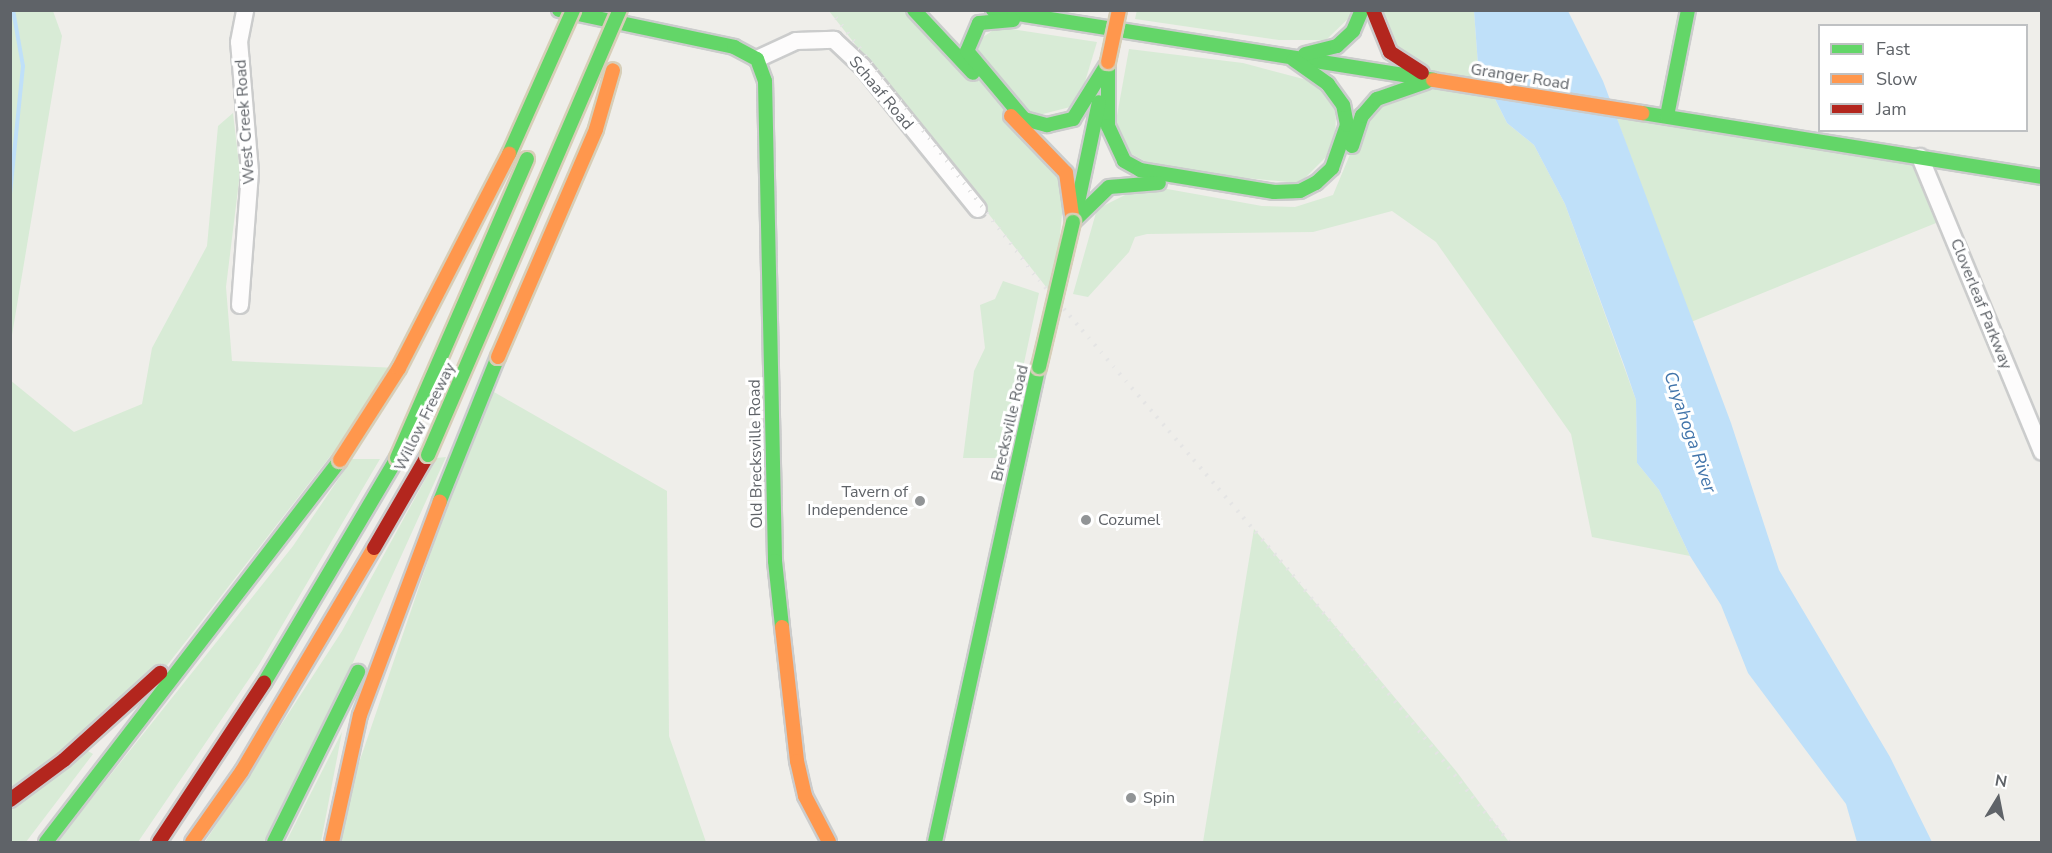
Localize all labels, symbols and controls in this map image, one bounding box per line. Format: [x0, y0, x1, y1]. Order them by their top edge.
legend [1818, 24, 2028, 132]
text: Fast [1876, 37, 1910, 61]
street label: Schaaf Road [845, 52, 917, 134]
street label: West Creek Road [231, 59, 259, 185]
street label: Granger Road [1469, 60, 1571, 94]
text: Slow [1876, 67, 1917, 91]
text: Jam [1876, 97, 1907, 121]
street label: Cloverleaf Parkway [1946, 236, 2016, 372]
street label: Willow Freeway [390, 360, 460, 474]
street label: Brecksville Road [987, 363, 1033, 483]
water label: Cuyahoga River [1659, 368, 1721, 496]
street label: Old Brecksville Road [745, 379, 767, 529]
place label: Tavern of Independence [807, 482, 908, 520]
marker: Tavern of Independence [913, 494, 927, 508]
place label: Cozumel [1098, 510, 1160, 530]
marker: Cozumel [1079, 513, 1093, 527]
north arrow [1968, 769, 2028, 829]
text: N [1993, 769, 2009, 793]
place label: Spin [1143, 788, 1175, 808]
marker: Spin [1124, 791, 1138, 805]

